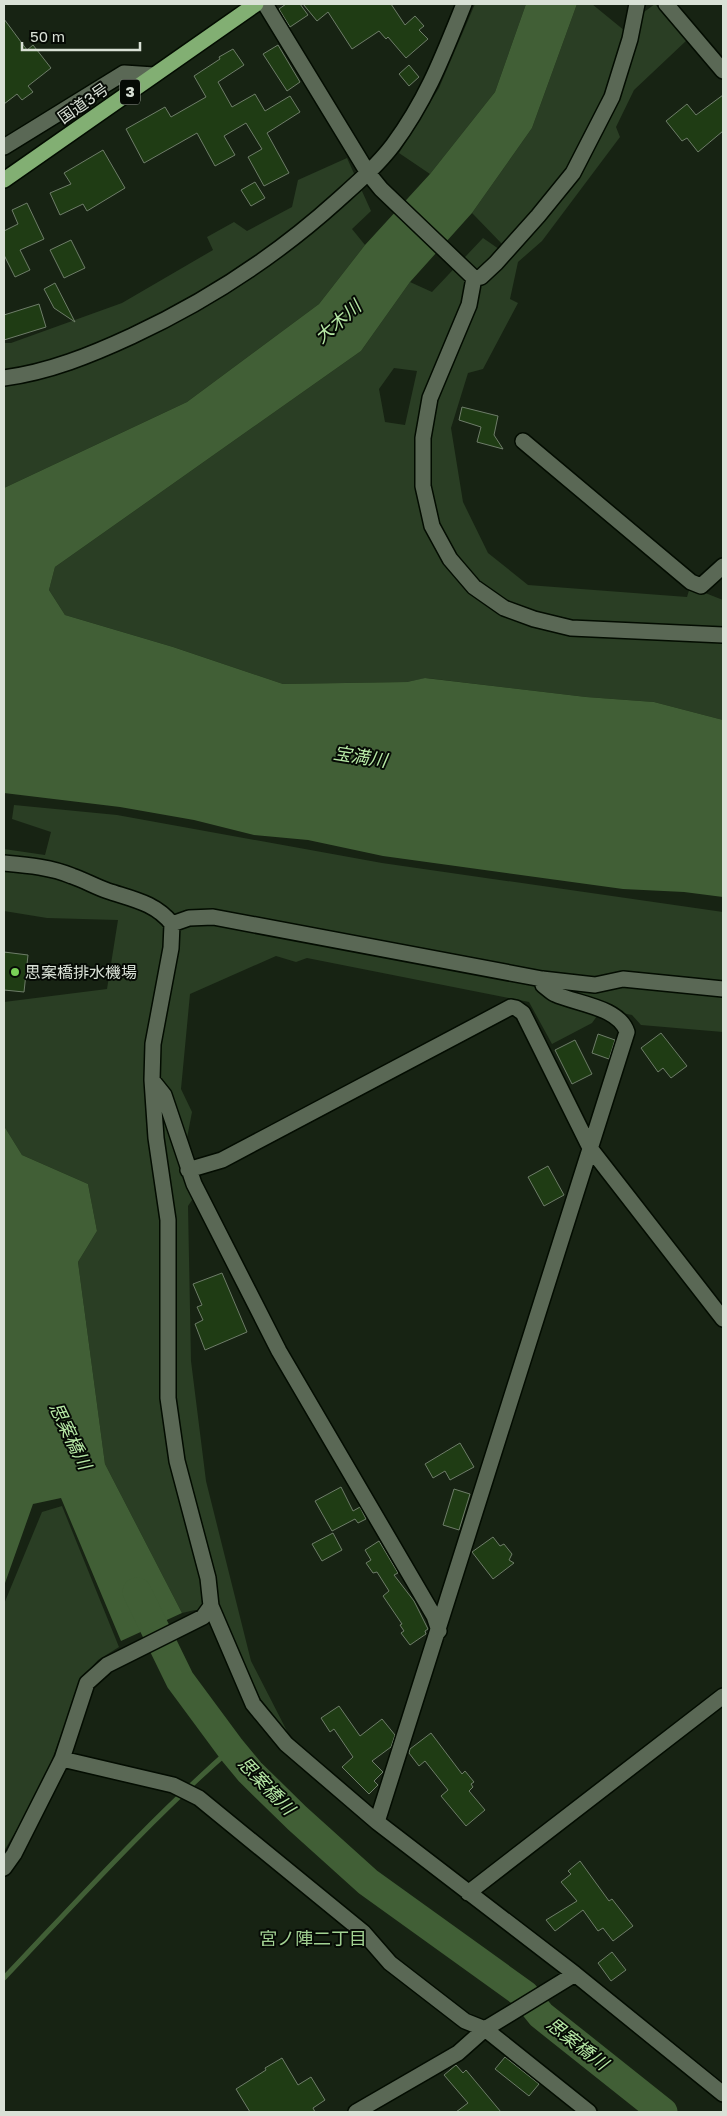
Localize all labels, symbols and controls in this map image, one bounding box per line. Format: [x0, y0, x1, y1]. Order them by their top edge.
scale bar [22, 20, 140, 52]
text: 50 m [30, 27, 65, 45]
street label: 国道3号 [54, 78, 112, 128]
road number: 3 [120, 80, 140, 104]
water label: 大木川 [310, 294, 366, 347]
water label: 宝満川 [332, 741, 391, 771]
place label: 思案橋排水機場 [25, 962, 137, 982]
marker: 思案橋排水機場 [9, 966, 21, 978]
water label: 思案橋川 [45, 1398, 97, 1475]
water label: 思案橋川 [234, 1752, 301, 1820]
district label: 宮ノ陣二丁目 [259, 1927, 367, 1949]
water label: 思案橋川 [542, 2012, 614, 2075]

